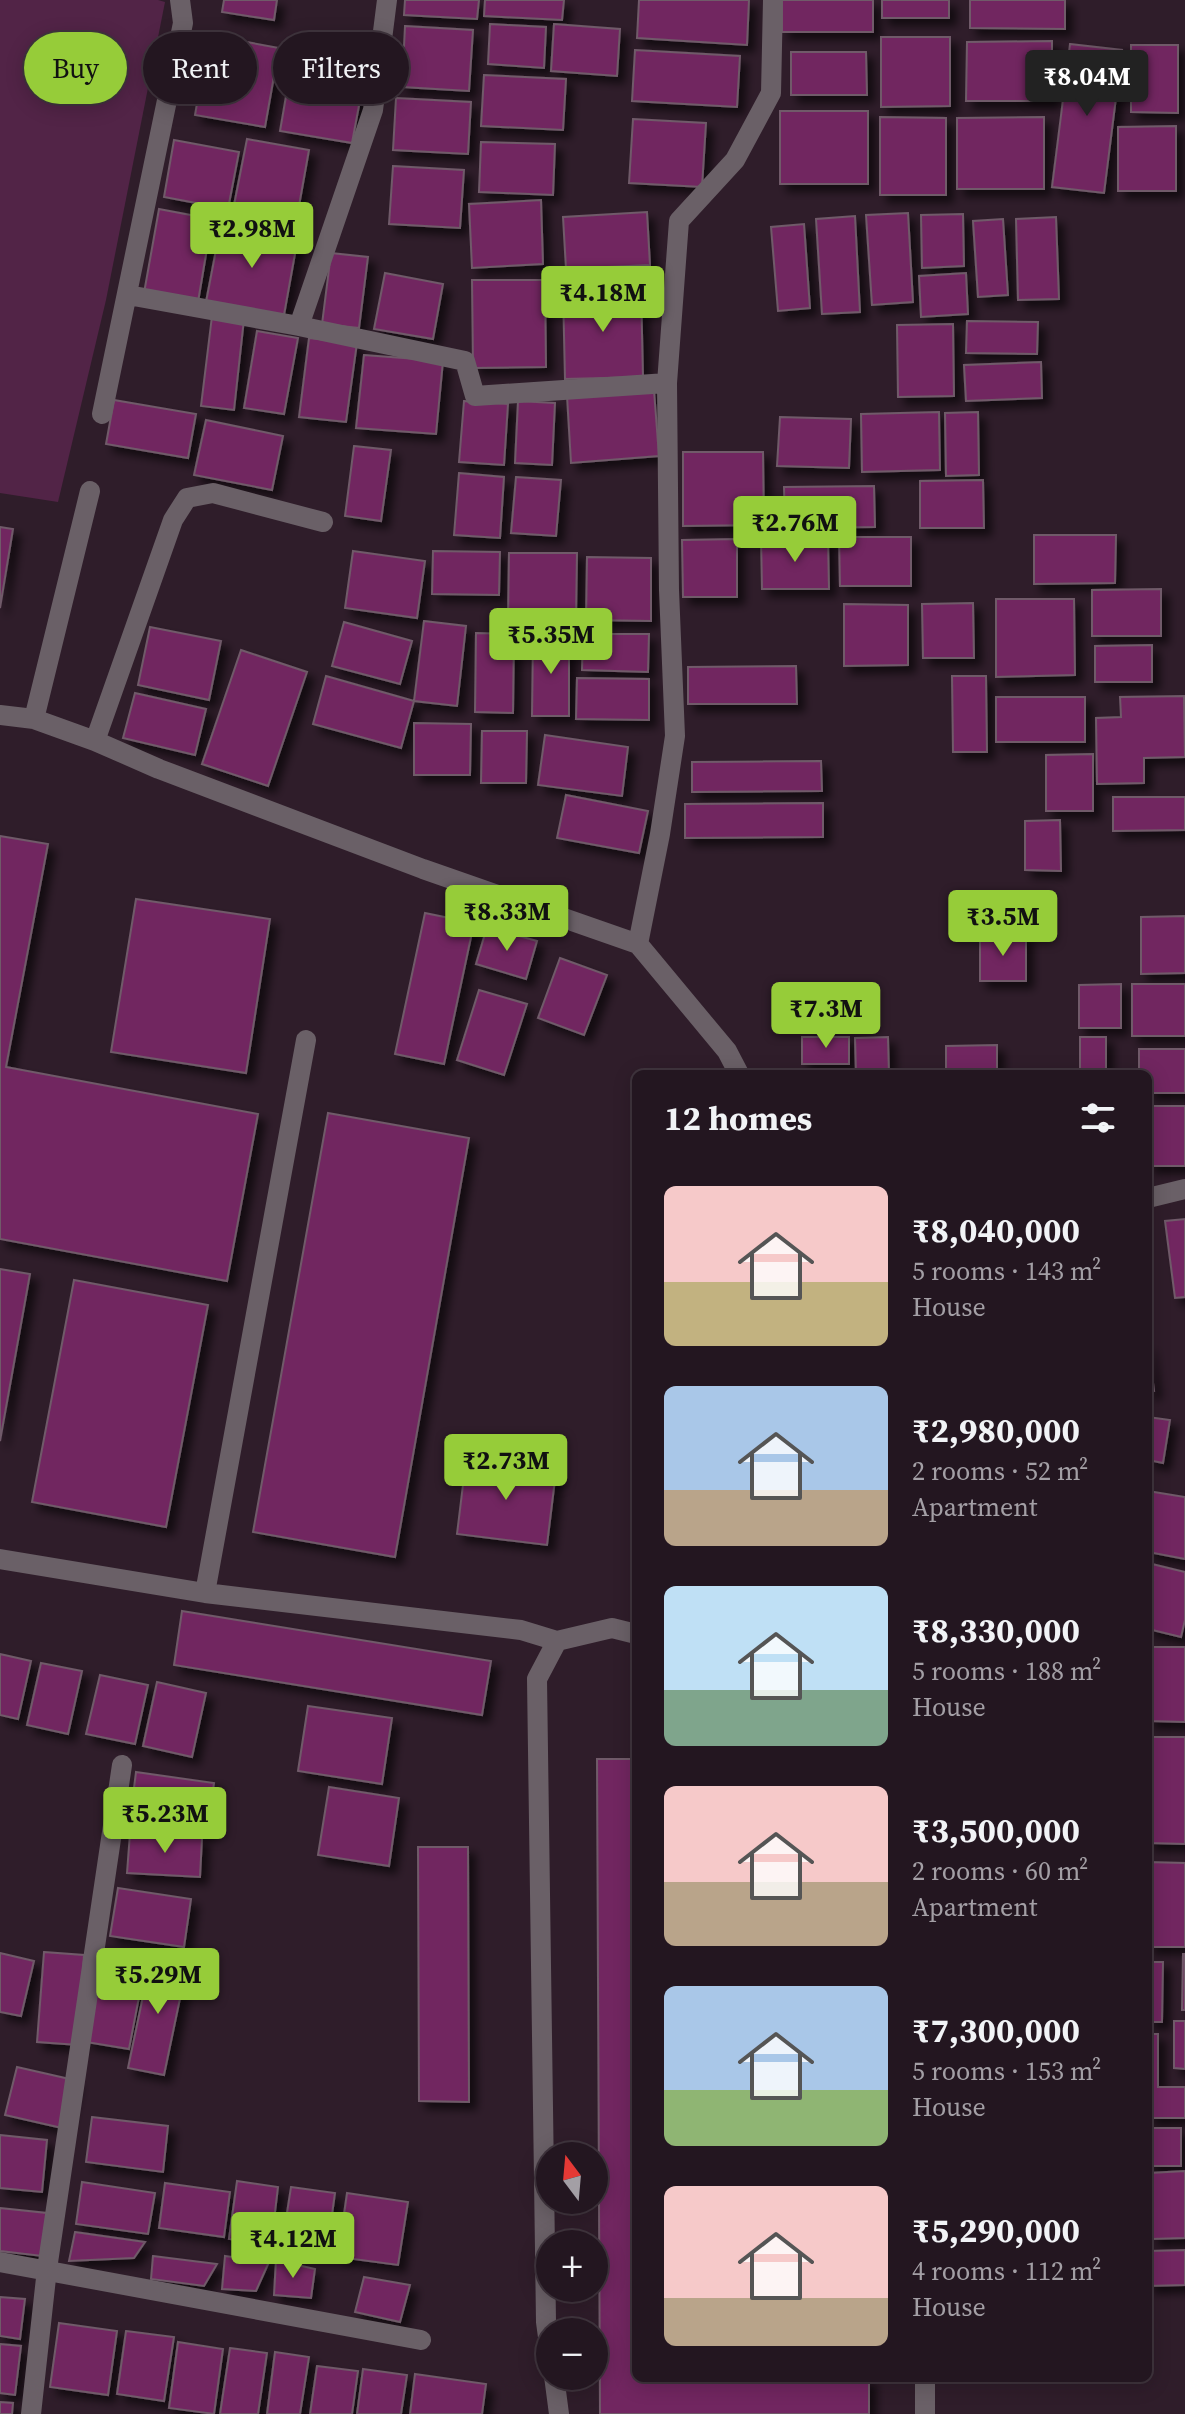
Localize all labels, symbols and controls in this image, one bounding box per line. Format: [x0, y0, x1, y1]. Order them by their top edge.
chip: Buy [24, 32, 127, 104]
chip: Rent [143, 32, 257, 104]
chip: Filters [273, 32, 409, 104]
pin: ₹8.04M [1022, 50, 1152, 118]
text: ₹8.04M [1043, 58, 1131, 94]
pin: ₹2.98M [187, 202, 317, 270]
text: ₹2.98M [208, 210, 296, 246]
pin: ₹4.18M [538, 266, 668, 334]
text: ₹4.18M [559, 274, 647, 310]
pin: ₹2.76M [730, 496, 860, 564]
text: ₹2.76M [751, 504, 839, 540]
pin: ₹5.35M [486, 608, 616, 676]
text: ₹5.35M [507, 616, 595, 652]
pin: ₹8.33M [442, 885, 572, 953]
pin: ₹3.5M [947, 890, 1059, 958]
text: ₹8.33M [463, 893, 551, 929]
text: ₹3.5M [966, 898, 1040, 934]
pin: ₹7.3M [770, 982, 882, 1050]
text: ₹7.3M [789, 990, 863, 1026]
text: 12 homes [664, 1095, 812, 1141]
icon: filters [1076, 1096, 1120, 1140]
text: ₹8,040,000 [912, 1207, 1080, 1253]
icon: home [728, 1218, 824, 1314]
text: 5 rooms · 143 m² [912, 1253, 1101, 1289]
text: House [912, 1289, 986, 1325]
text: ₹2,980,000 [912, 1407, 1080, 1453]
icon: home [728, 1418, 824, 1514]
pin: ₹2.73M [441, 1434, 571, 1502]
text: ₹2.73M [462, 1442, 550, 1478]
text: 2 rooms · 52 m² [912, 1453, 1088, 1489]
text: Apartment [912, 1489, 1037, 1525]
text: ₹8,330,000 [912, 1607, 1080, 1653]
icon: home [728, 1618, 824, 1714]
text: 5 rooms · 188 m² [912, 1653, 1101, 1689]
text: House [912, 1689, 986, 1725]
pin: ₹5.23M [100, 1787, 230, 1855]
text: ₹5.23M [121, 1795, 209, 1831]
text: ₹3,500,000 [912, 1807, 1080, 1853]
icon: home [728, 1818, 824, 1914]
text: 2 rooms · 60 m² [912, 1853, 1088, 1889]
text: Apartment [912, 1889, 1037, 1925]
pin: ₹5.29M [93, 1948, 223, 2016]
text: ₹5.29M [114, 1956, 202, 1992]
text: ₹7,300,000 [912, 2007, 1080, 2053]
icon: home [728, 2018, 824, 2114]
text: 5 rooms · 153 m² [912, 2053, 1101, 2089]
text: House [912, 2089, 986, 2125]
north arrow [536, 2142, 608, 2214]
map controls [536, 2142, 608, 2390]
text: ₹5,290,000 [912, 2207, 1080, 2253]
pin: ₹4.12M [228, 2212, 358, 2280]
icon: home [728, 2218, 824, 2314]
text: ₹4.12M [249, 2220, 337, 2256]
button: + [536, 2230, 608, 2302]
text: 4 rooms · 112 m² [912, 2253, 1101, 2289]
text: House [912, 2289, 986, 2325]
button: − [536, 2318, 608, 2390]

